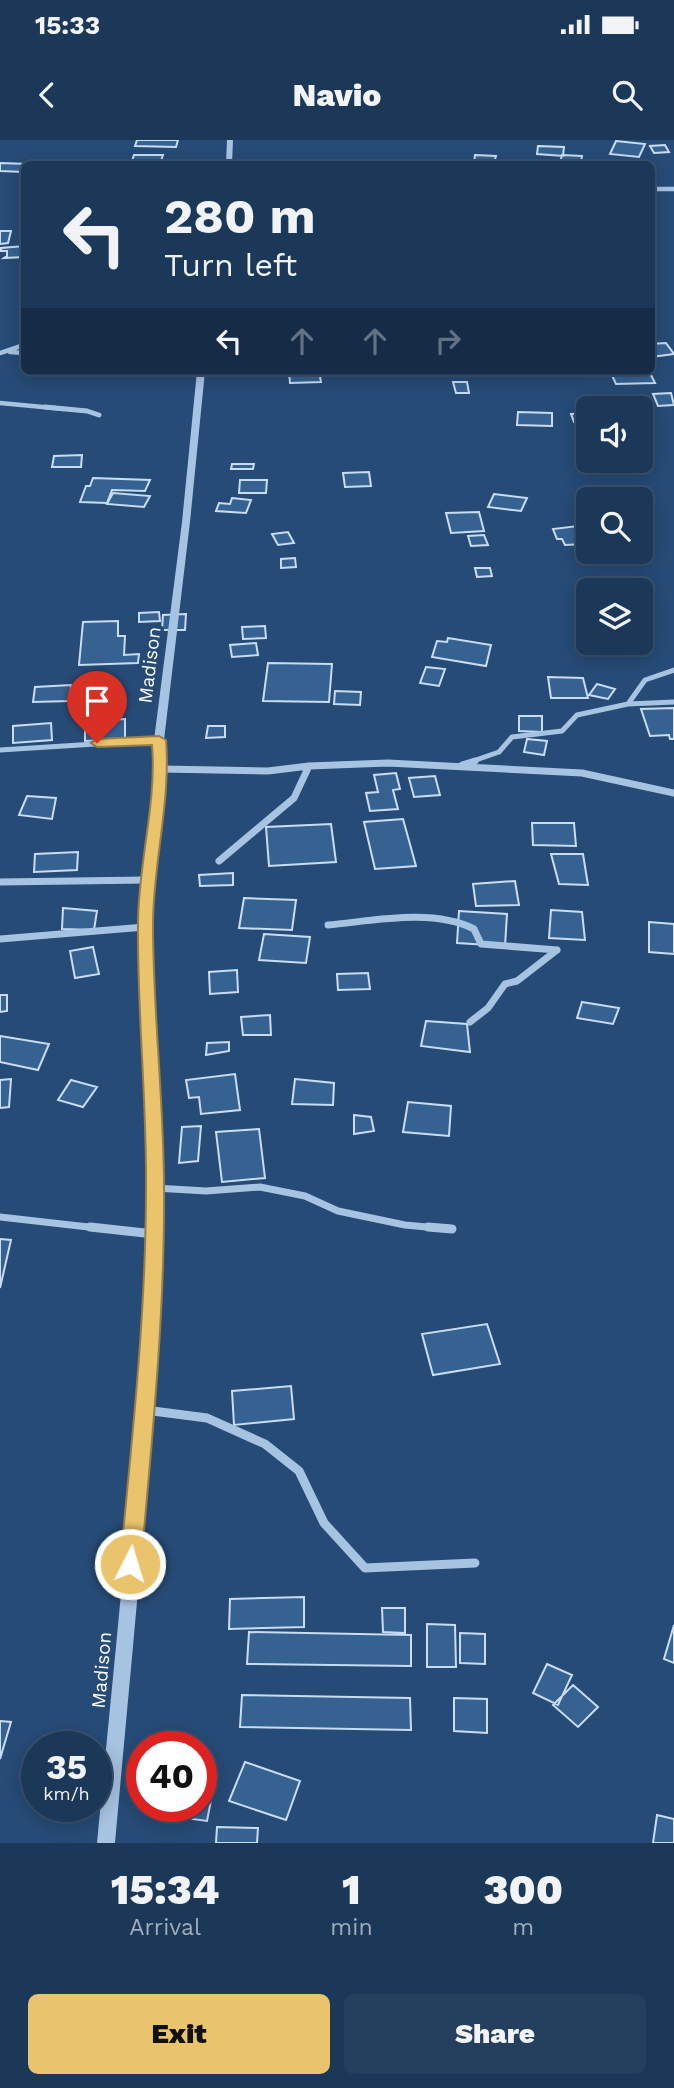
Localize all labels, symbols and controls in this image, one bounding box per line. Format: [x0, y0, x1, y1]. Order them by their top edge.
text: 15:33 [35, 10, 100, 40]
icon: back [28, 76, 66, 114]
text: Navio [293, 76, 381, 114]
icon: search [608, 76, 646, 114]
text: 280 m [164, 187, 316, 245]
icon: left [49, 189, 140, 280]
text: Turn left [164, 246, 297, 284]
icon: left [210, 322, 248, 360]
icon: ahead [283, 322, 321, 360]
icon: ahead [356, 322, 394, 360]
icon: right [429, 322, 467, 360]
map controls [576, 396, 653, 655]
button: sound [576, 396, 653, 473]
button: search [576, 487, 653, 564]
button: layers [576, 578, 653, 655]
street label: Madison [133, 625, 166, 705]
pin [67, 671, 127, 743]
icon: arrive [78, 682, 116, 720]
position arrow [93, 1527, 167, 1601]
street label: Madison [87, 1631, 116, 1709]
speed limit sign: 40 [126, 1731, 217, 1822]
text: 35 [46, 1746, 87, 1788]
text: km/h [43, 1783, 90, 1804]
text: 15:34 [111, 1865, 220, 1914]
text: 1 [342, 1865, 361, 1914]
text: 300 [483, 1865, 563, 1914]
text: Arrival [129, 1914, 201, 1941]
text: min [330, 1914, 373, 1941]
text: m [512, 1914, 534, 1941]
button: Exit [28, 1994, 330, 2074]
button: Share [344, 1994, 646, 2074]

